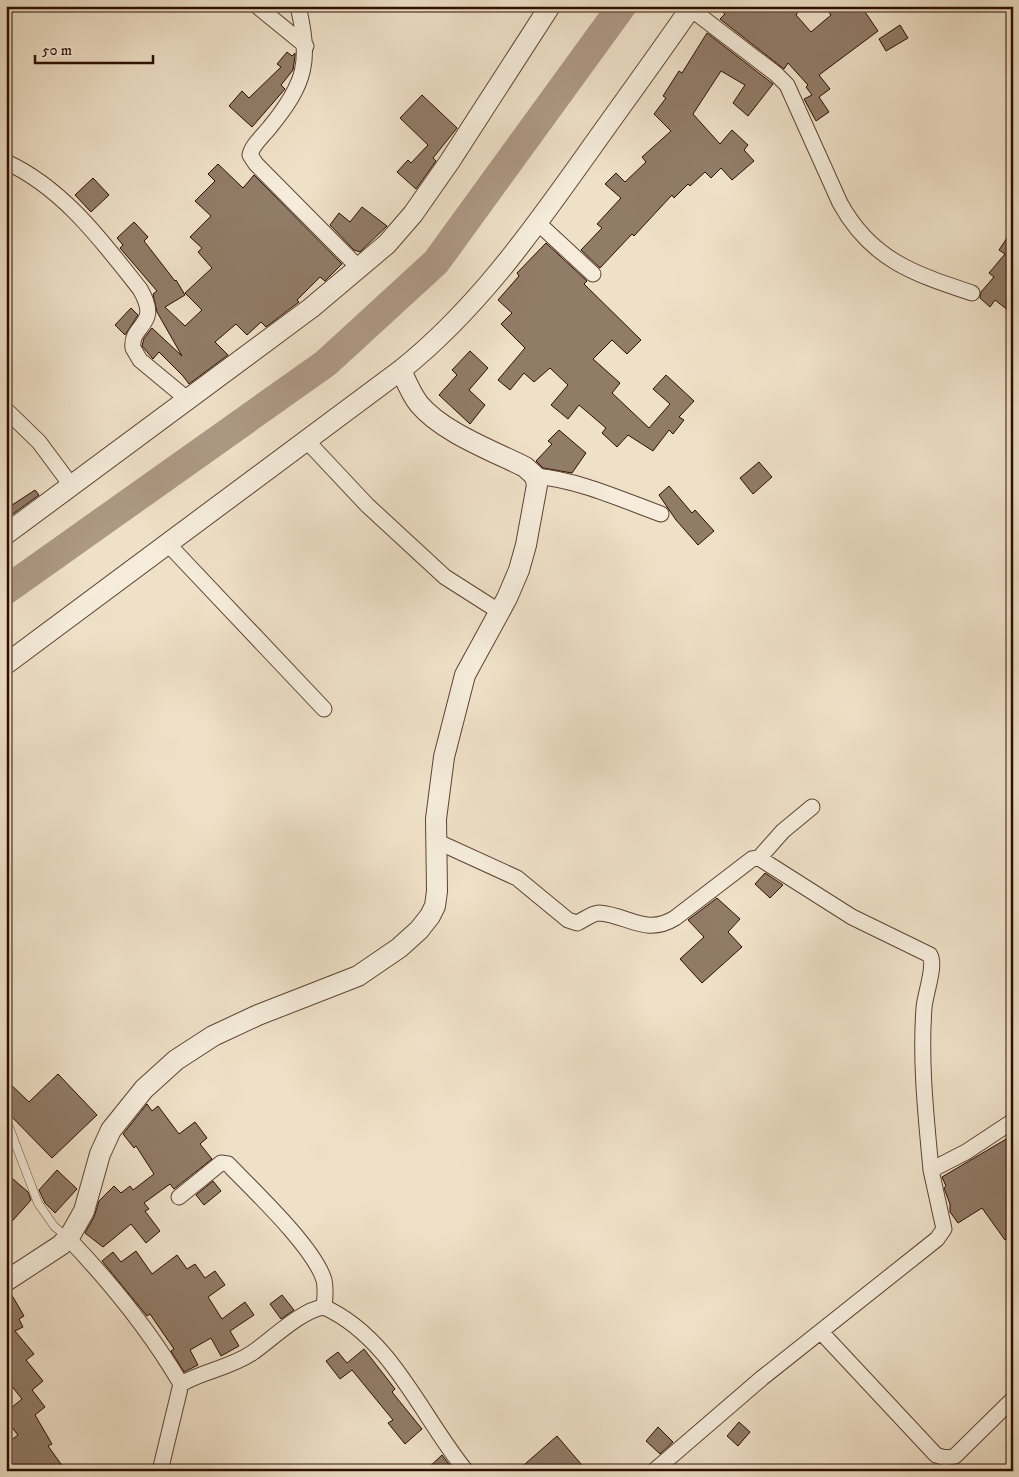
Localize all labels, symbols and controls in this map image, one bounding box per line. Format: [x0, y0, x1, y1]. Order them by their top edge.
scale bar [35, 32, 152, 64]
text: 50 m [42, 41, 72, 60]

